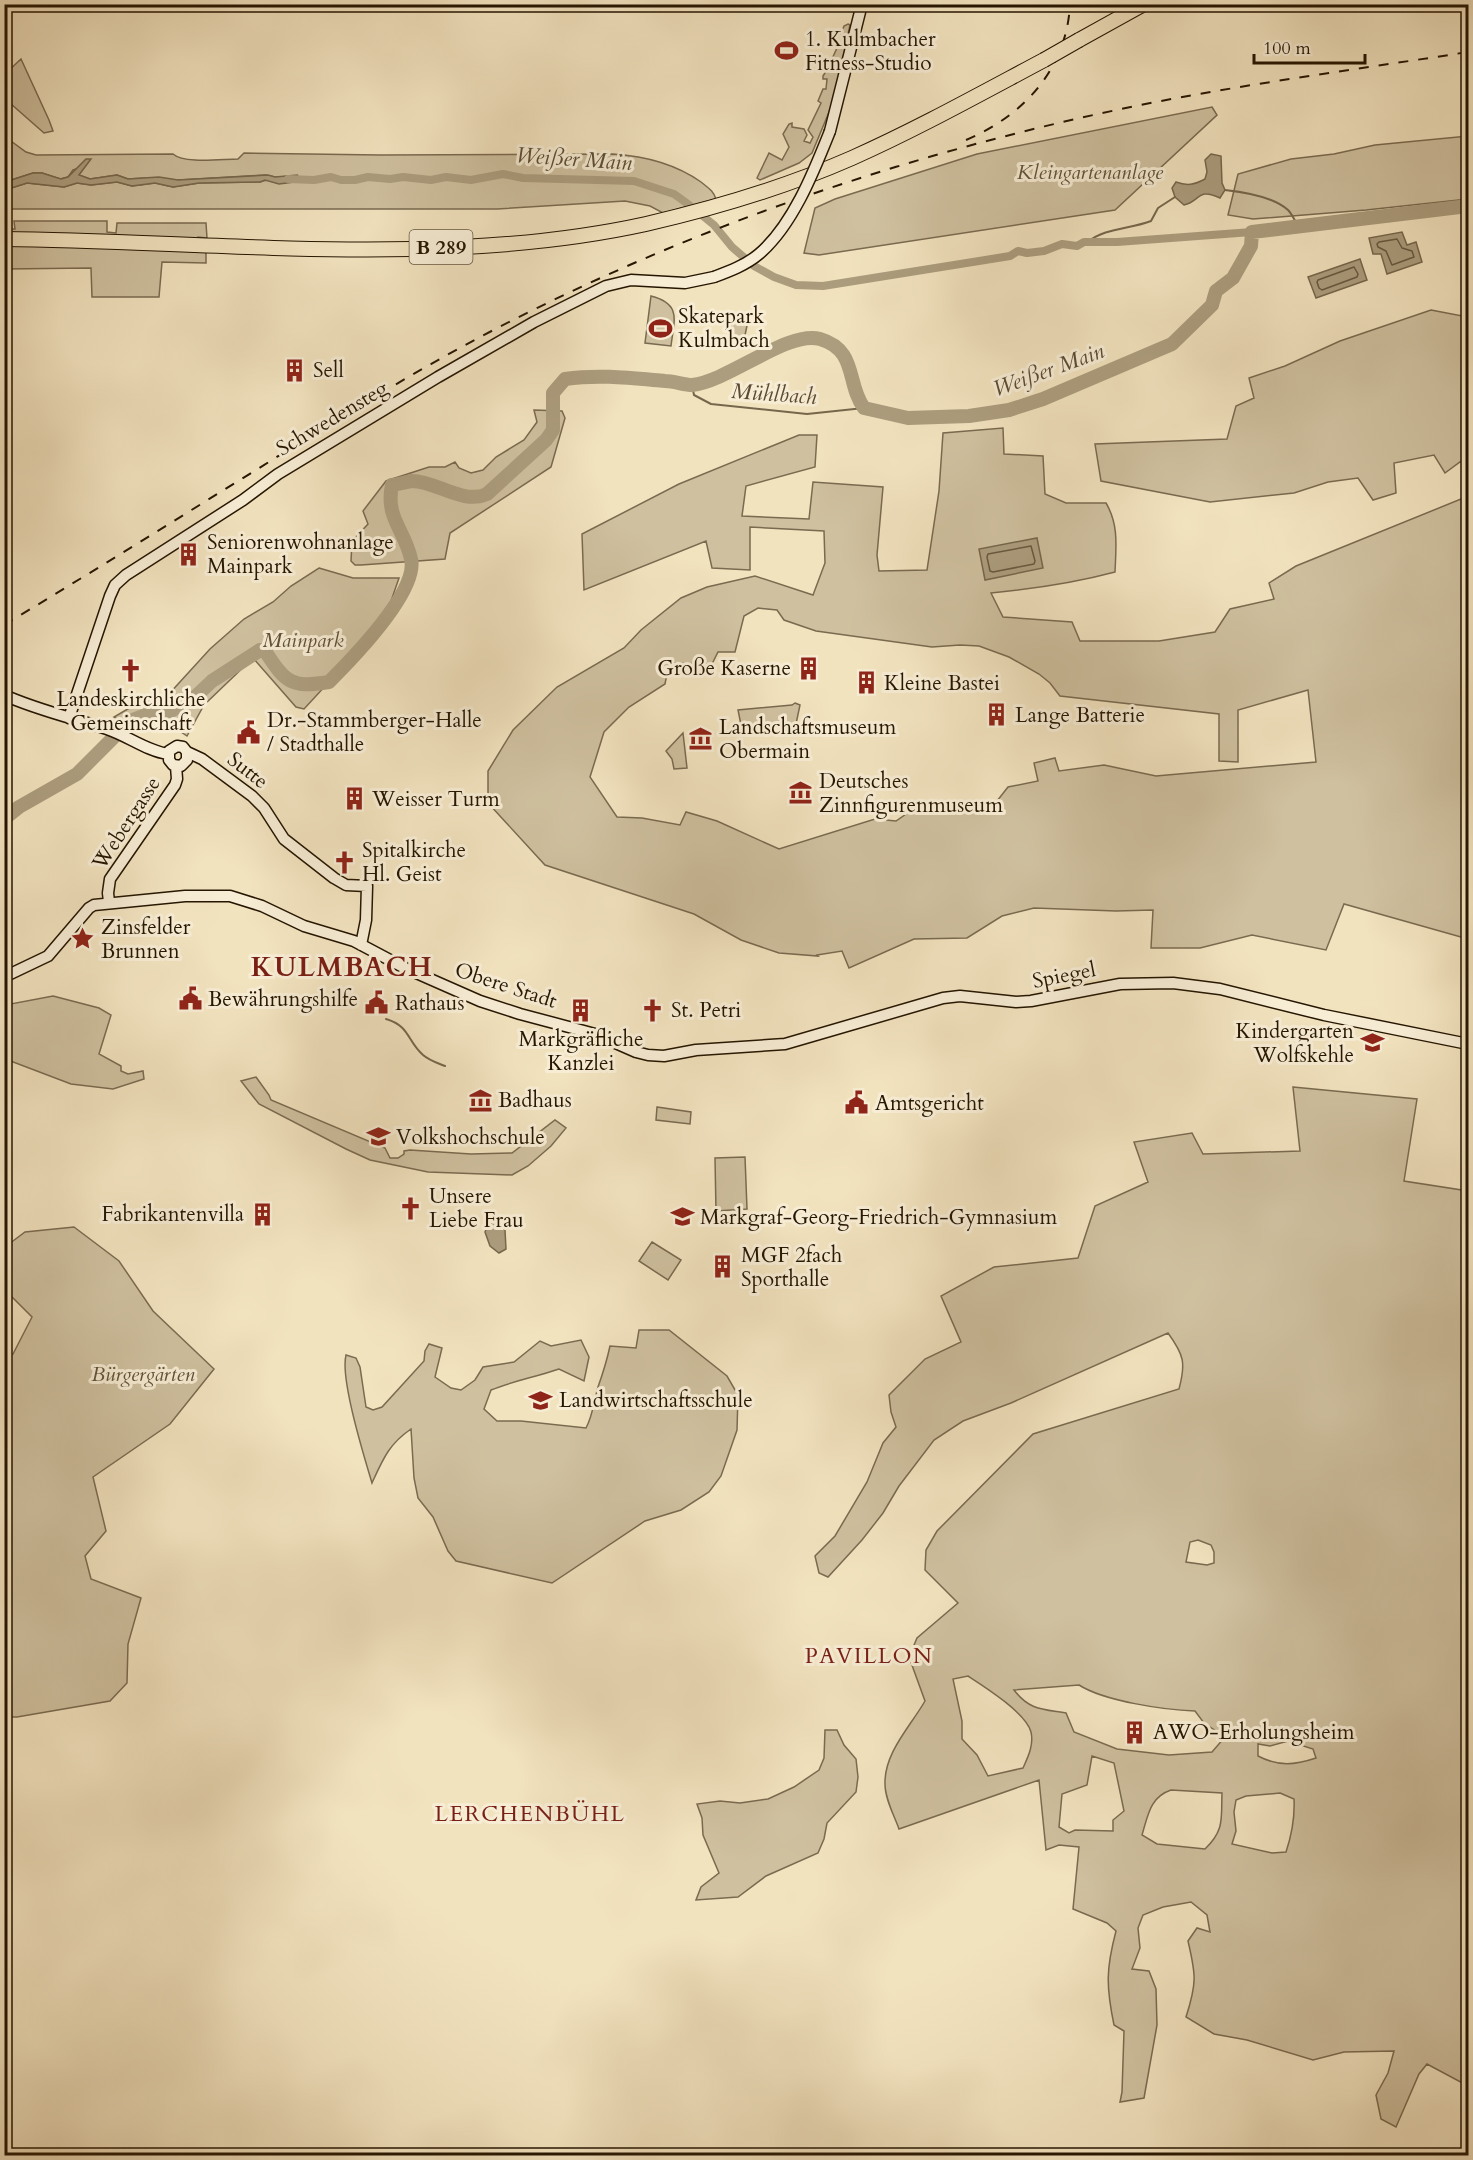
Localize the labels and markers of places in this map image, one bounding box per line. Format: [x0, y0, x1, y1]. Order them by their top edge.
place label: 1. Kulmbacher Fitness-Studio [805, 25, 936, 78]
sports icon: 1. Kulmbacher Fitness-Studio [774, 38, 800, 64]
place label: Skatepark Kulmbach [678, 302, 770, 355]
sports icon: Skatepark Kulmbach [647, 315, 673, 341]
place label: Sell [313, 356, 344, 385]
building icon: Sell [282, 357, 308, 383]
place label: Seniorenwohnanlage Mainpark [207, 528, 394, 581]
building icon: Seniorenwohnanlage Mainpark [176, 541, 202, 567]
place label: Große Kaserne [657, 654, 791, 683]
building icon: Große Kaserne [796, 655, 822, 681]
church icon: Landeskirchliche Gemeinschaft [118, 658, 144, 684]
place label: Kleine Bastei [884, 669, 1000, 698]
building icon: Kleine Bastei [853, 670, 879, 696]
place label: Landeskirchliche Gemeinschaft [56, 685, 206, 738]
place label: Lange Batterie [1015, 701, 1145, 730]
building icon: Lange Batterie [984, 702, 1010, 728]
place label: Dr.-Stammberger-Halle / Stadthalle [267, 706, 482, 759]
place label: Landschaftsmuseum Obermain [719, 713, 897, 766]
public building icon: Dr.-Stammberger-Halle / Stadthalle [236, 719, 262, 745]
museum icon: Landschaftsmuseum Obermain [688, 726, 714, 752]
place label: Deutsches Zinnfigurenmuseum [819, 767, 1003, 820]
museum icon: Deutsches Zinnfigurenmuseum [788, 780, 814, 806]
place label: Weisser Turm [371, 785, 500, 814]
building icon: Weisser Turm [341, 786, 367, 812]
place label: Spitalkirche Hl. Geist [362, 836, 466, 889]
church icon: Spitalkirche Hl. Geist [331, 849, 357, 875]
place label: Zinsfelder Brunnen [101, 913, 191, 966]
place icon: Zinsfelder Brunnen [70, 926, 96, 952]
place label: Bewährungshilfe [208, 985, 358, 1014]
public building icon: Bewährungshilfe [177, 986, 203, 1012]
place label: Rathaus [395, 989, 464, 1018]
public building icon: Rathaus [364, 990, 390, 1016]
place label: St. Petri [671, 996, 741, 1025]
church icon: St. Petri [640, 997, 666, 1023]
building icon: Markgräfliche Kanzlei [568, 998, 594, 1024]
place label: Kindergarten Wolfskehle [1236, 1017, 1354, 1070]
place label: Markgräfliche Kanzlei [519, 1025, 643, 1078]
school or university icon: Kindergarten Wolfskehle [1359, 1030, 1385, 1056]
place label: Badhaus [498, 1086, 572, 1115]
museum icon: Badhaus [467, 1087, 493, 1113]
place label: Amtsgericht [875, 1089, 984, 1118]
public building icon: Amtsgericht [844, 1090, 870, 1116]
place label: Volkshochschule [396, 1123, 545, 1152]
school or university icon: Volkshochschule [365, 1124, 391, 1150]
place label: Unsere Liebe Frau [429, 1182, 524, 1235]
church icon: Unsere Liebe Frau [398, 1195, 424, 1221]
place label: Fabrikantenvilla [101, 1200, 244, 1229]
building icon: Fabrikantenvilla [249, 1201, 275, 1227]
place label: Markgraf-Georg-Friedrich-Gymnasium [700, 1203, 1058, 1232]
school or university icon: Markgraf-Georg-Friedrich-Gymnasium [669, 1204, 695, 1230]
place label: MGF 2fach Sporthalle [741, 1241, 843, 1294]
building icon: MGF 2fach Sporthalle [710, 1254, 736, 1280]
place label: Landwirtschaftsschule [559, 1386, 753, 1415]
school or university icon: Landwirtschaftsschule [528, 1387, 554, 1413]
place label: AWO-Erholungsheim [1153, 1718, 1355, 1747]
building icon: AWO-Erholungsheim [1122, 1719, 1148, 1745]

